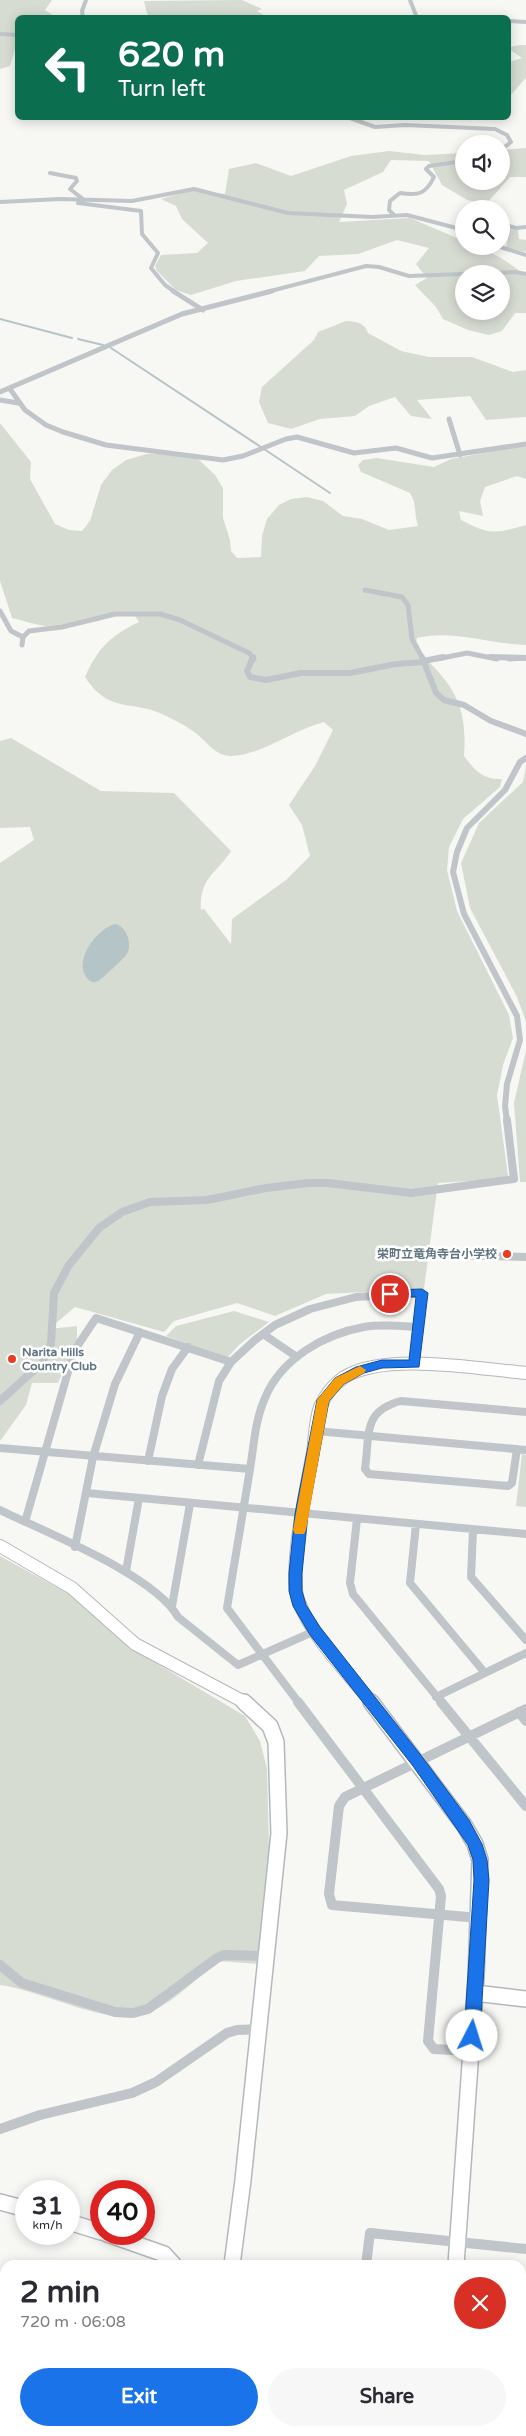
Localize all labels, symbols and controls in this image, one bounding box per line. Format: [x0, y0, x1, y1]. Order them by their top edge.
text: 620 m [118, 34, 225, 76]
icon: left [35, 35, 100, 100]
text: Turn left [118, 76, 206, 102]
map controls [455, 135, 510, 320]
button: sound [455, 135, 510, 190]
button: search [455, 200, 510, 255]
button: layers [455, 265, 510, 320]
place label: 栄町立竜角寺台小学校 [377, 1247, 497, 1261]
marker: 栄町立竜角寺台小学校 [501, 1248, 513, 1260]
pin [369, 1273, 411, 1315]
icon: arrive [376, 1280, 404, 1308]
place label: Narita Hills Country Club [22, 1345, 97, 1374]
marker: Narita Hills Country Club [6, 1353, 18, 1365]
position arrow [445, 2009, 497, 2061]
speed limit sign: 40 [90, 2180, 155, 2245]
text: 31 [32, 2191, 63, 2221]
text: km/h [32, 2218, 63, 2232]
text: 2 min [20, 2274, 100, 2311]
button: close [454, 2277, 506, 2329]
text: 720 m · 06:08 [20, 2312, 126, 2332]
button: Exit [20, 2368, 258, 2426]
button: Share [268, 2368, 506, 2426]

